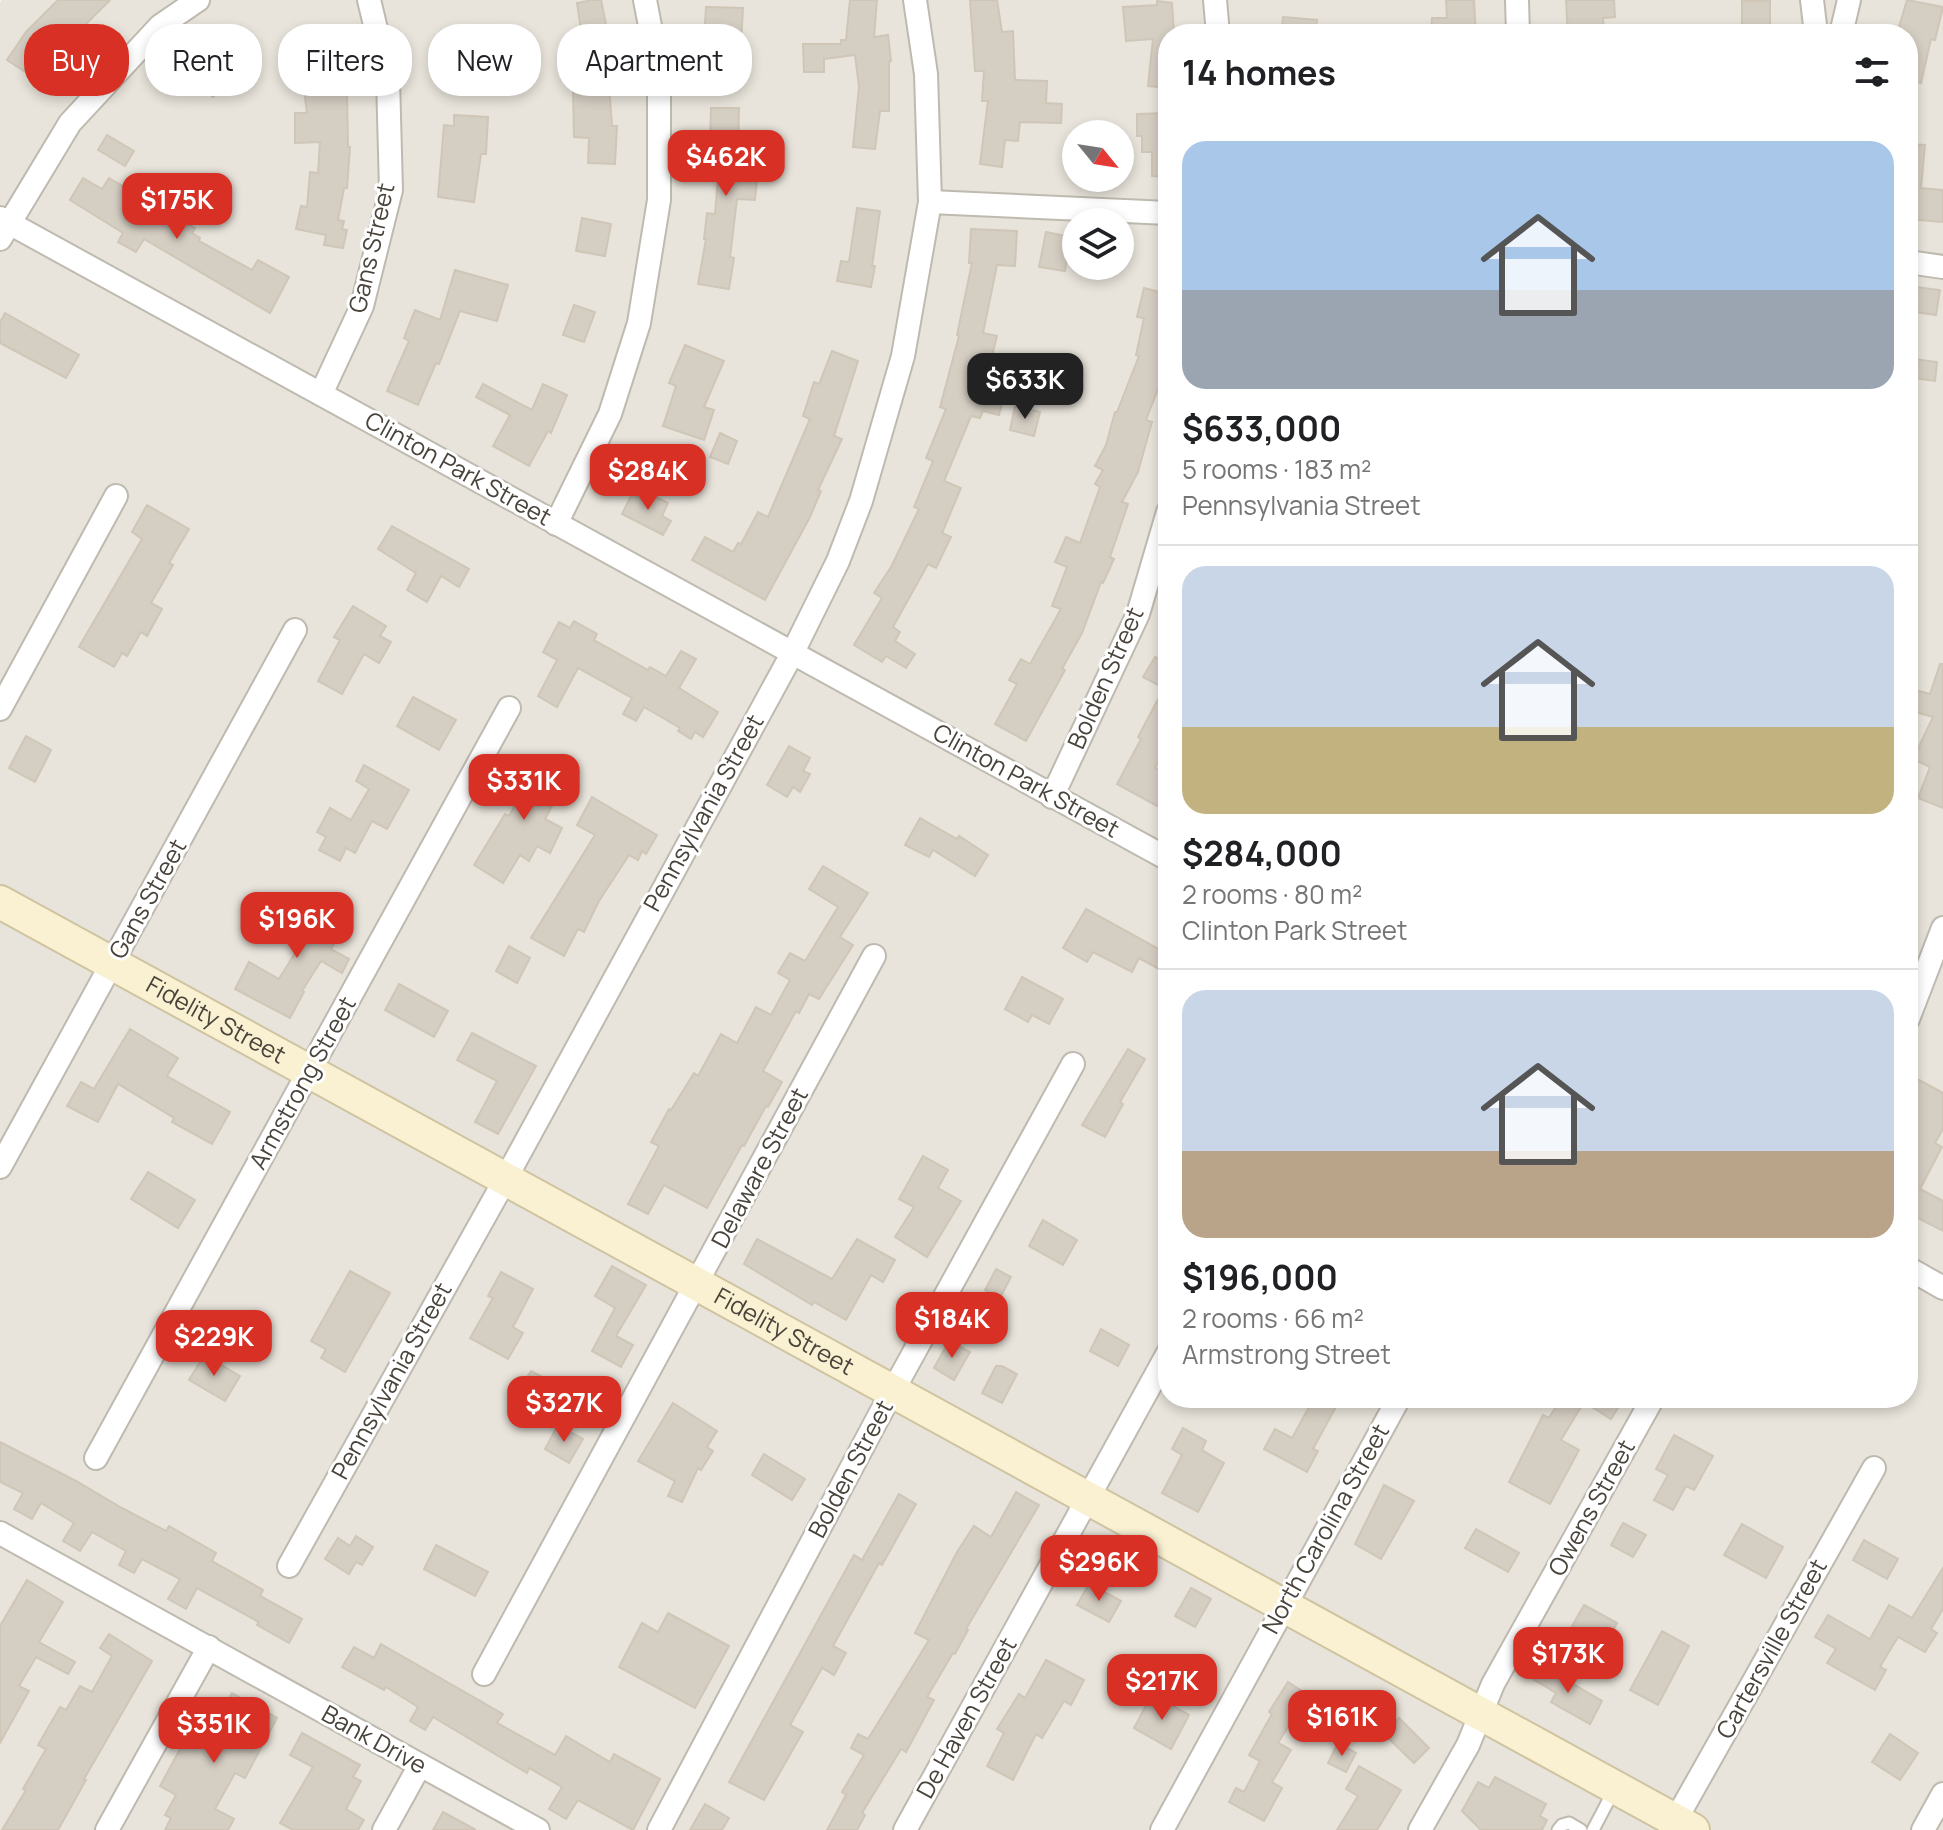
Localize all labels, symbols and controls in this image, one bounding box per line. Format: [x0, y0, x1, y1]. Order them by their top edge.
chip: Buy [24, 24, 129, 96]
chip: Rent [145, 24, 262, 96]
chip: Filters [278, 24, 412, 96]
chip: New [428, 24, 541, 96]
chip: Apartment [557, 24, 752, 96]
text: 14 homes [1182, 49, 1336, 95]
icon: filters [1850, 50, 1894, 94]
north arrow [1062, 120, 1134, 192]
map controls [1062, 120, 1134, 280]
pin: $462K [670, 130, 782, 198]
text: $462K [686, 138, 766, 174]
pin: $175K [121, 173, 233, 241]
street label: Gans Street [340, 179, 402, 316]
text: $175K [140, 181, 214, 217]
icon: home [1466, 193, 1610, 337]
button: layers [1062, 208, 1134, 280]
pin: $633K [969, 353, 1081, 421]
text: $633K [985, 361, 1065, 397]
street label: Clinton Park Street [360, 403, 558, 533]
text: $633,000 [1182, 405, 1341, 451]
pin: $284K [592, 444, 704, 512]
text: 5 rooms · 183 m² [1182, 451, 1371, 487]
text: $284K [608, 452, 688, 488]
text: Pennsylvania Street [1182, 487, 1421, 523]
street label: Bolden Street [1059, 601, 1151, 754]
icon: home [1466, 618, 1610, 762]
street label: Pennsylvania Street [635, 708, 771, 917]
street label: Clinton Park Street [928, 715, 1126, 845]
pin: $331K [468, 754, 580, 822]
text: $331K [487, 762, 561, 798]
text: $284,000 [1182, 830, 1342, 876]
street label: Gans Street [100, 832, 193, 964]
text: 2 rooms · 80 m² [1182, 876, 1362, 912]
pin: $196K [241, 892, 353, 960]
text: $196K [259, 900, 335, 936]
text: Clinton Park Street [1182, 912, 1407, 948]
street label: Fidelity Street [141, 967, 292, 1071]
street label: Armstrong Street [241, 990, 363, 1175]
icon: home [1466, 1042, 1610, 1186]
street label: Delaware Street [702, 1081, 815, 1253]
text: $196,000 [1182, 1254, 1338, 1300]
street label: Pennsylvania Street [323, 1276, 459, 1485]
street label: Fidelity Street [709, 1279, 860, 1382]
pin: $184K [896, 1292, 1008, 1360]
text: $184K [914, 1300, 990, 1336]
text: 2 rooms · 66 m² [1182, 1300, 1364, 1336]
pin: $229K [158, 1310, 270, 1378]
text: $229K [174, 1318, 254, 1354]
text: Armstrong Street [1182, 1336, 1391, 1372]
pin: $327K [508, 1376, 620, 1444]
text: $327K [525, 1384, 603, 1420]
street label: Bolden Street [799, 1393, 900, 1543]
street label: North Carolina Street [1253, 1417, 1396, 1639]
street label: Owens Street [1540, 1433, 1642, 1581]
pin: $296K [1043, 1535, 1155, 1603]
text: $296K [1059, 1543, 1139, 1579]
street label: Cartersville Street [1708, 1552, 1834, 1744]
pin: $173K [1512, 1627, 1624, 1695]
street label: De Haven Street [908, 1631, 1024, 1804]
text: $173K [1531, 1635, 1605, 1671]
pin: $217K [1106, 1654, 1218, 1722]
text: $217K [1125, 1662, 1199, 1698]
pin: $161K [1286, 1690, 1398, 1758]
street label: Bank Drive [316, 1696, 433, 1781]
pin: $351K [158, 1697, 270, 1765]
text: $161K [1306, 1698, 1378, 1734]
text: $351K [177, 1705, 251, 1741]

